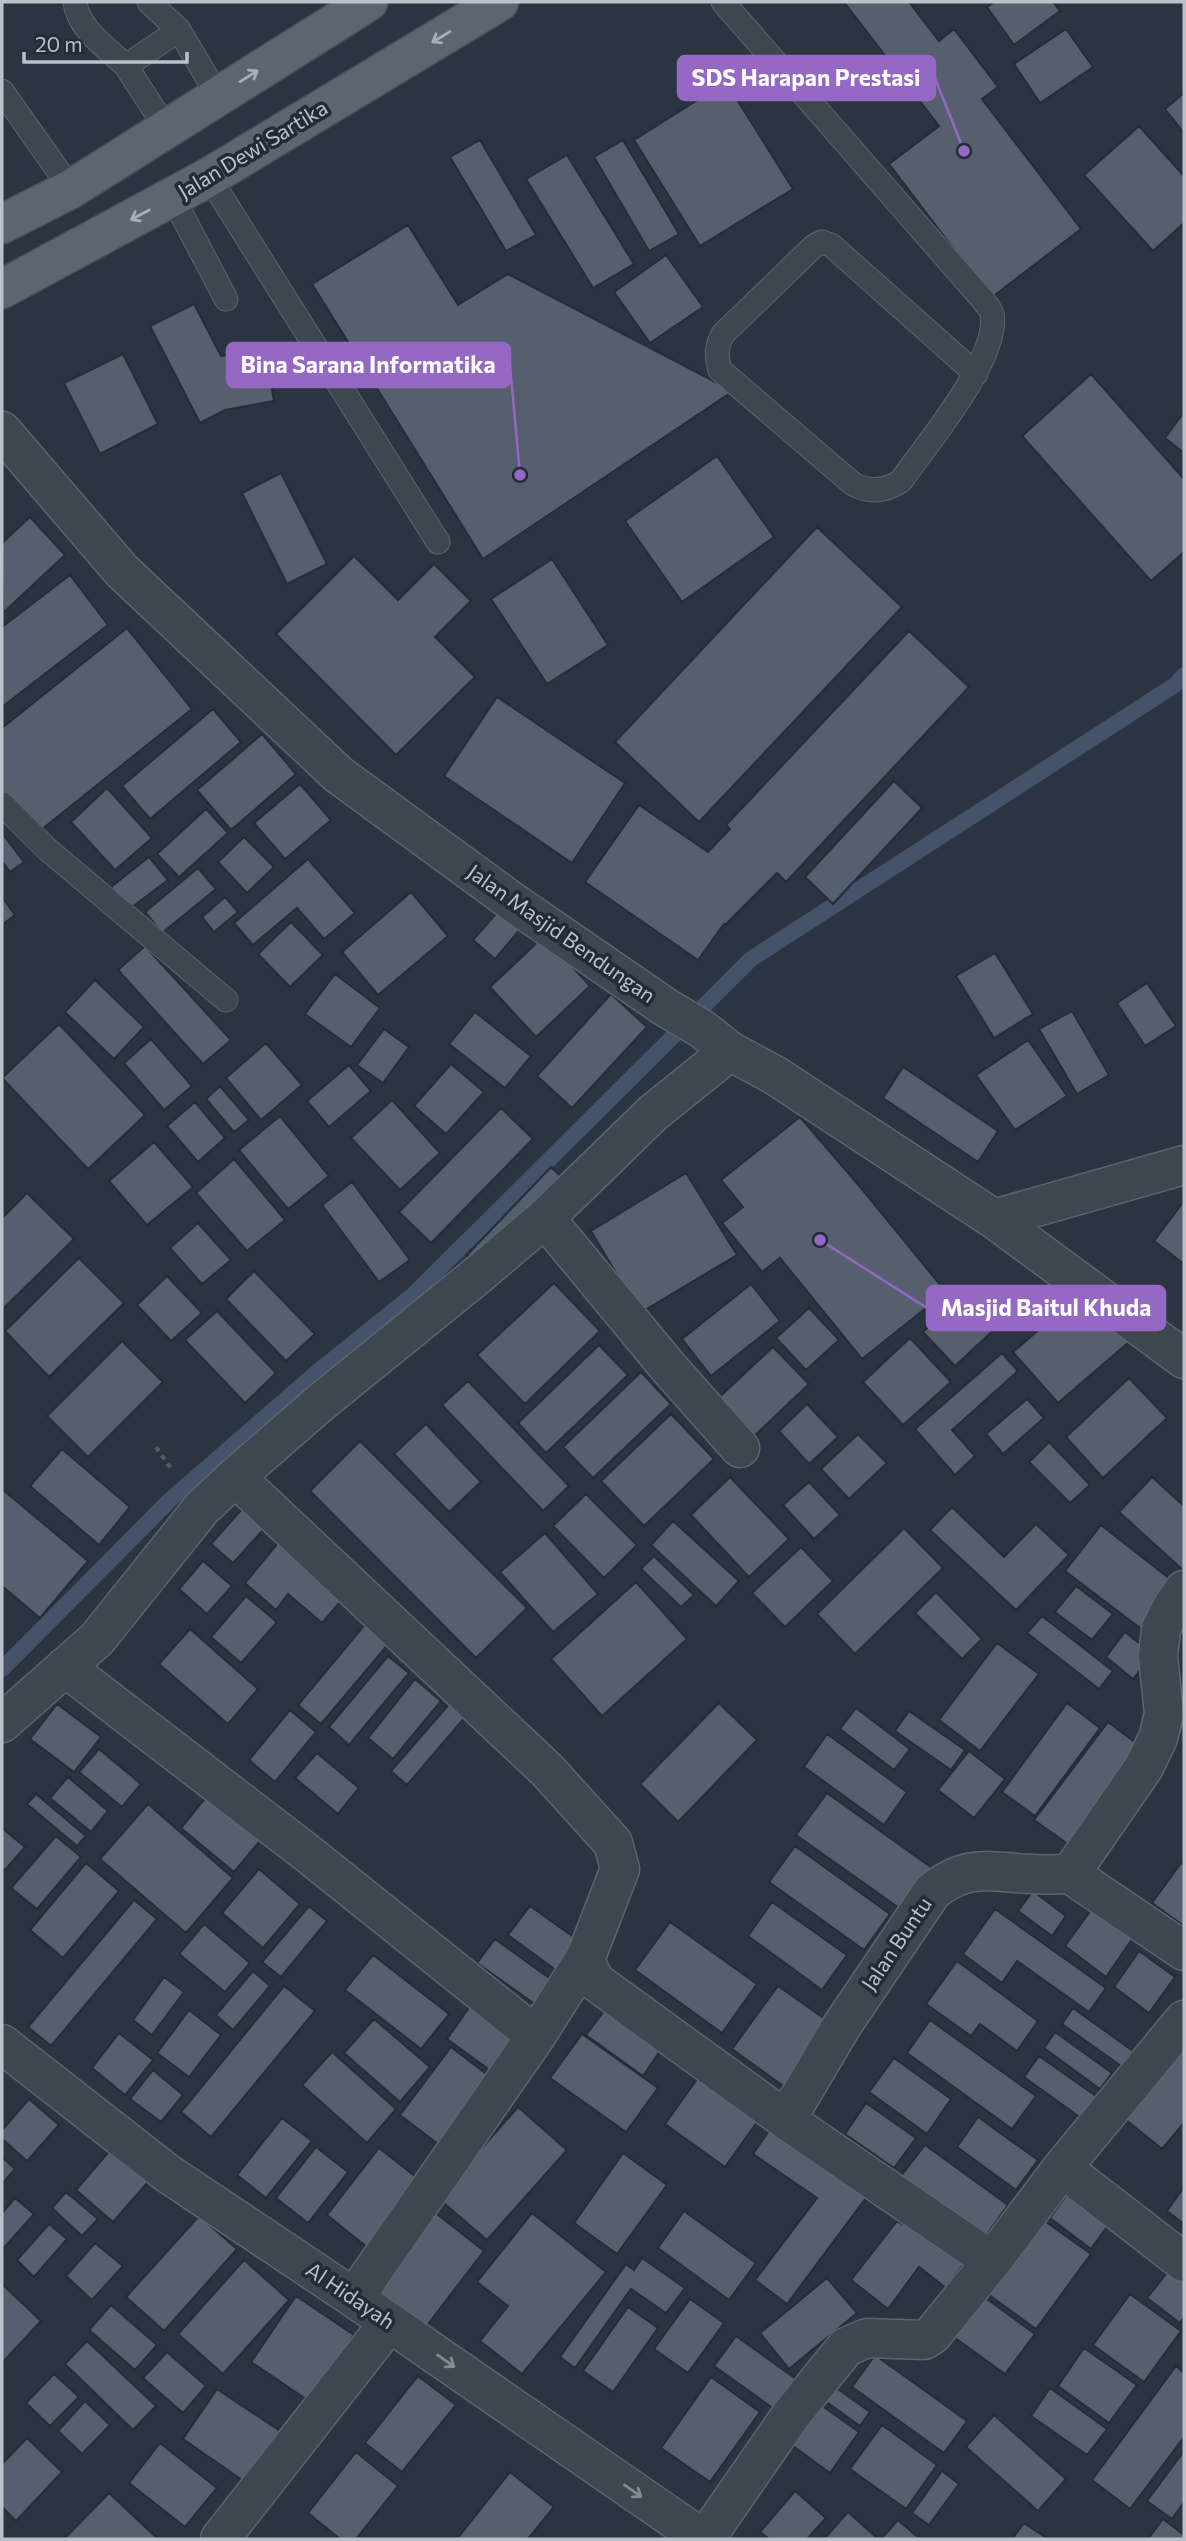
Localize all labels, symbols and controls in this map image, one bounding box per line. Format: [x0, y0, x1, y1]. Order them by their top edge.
scale bar [24, 21, 187, 65]
one-way arrow [431, 30, 451, 44]
text: 20 m [35, 31, 83, 56]
callout: SDS Harapan Prestasi [678, 56, 935, 100]
text: SDS Harapan Prestasi [692, 63, 920, 91]
one-way arrow [239, 69, 259, 83]
street label: Jalan Dewi Sartika [173, 94, 332, 203]
one-way arrow [130, 209, 150, 223]
callout: Bina Sarana Informatika [227, 343, 510, 387]
text: Bina Sarana Informatika [241, 350, 496, 378]
street label: Jalan Masjid Bendungan [463, 858, 661, 1007]
callout: Masjid Baitul Khuda [927, 1286, 1165, 1330]
text: Masjid Baitul Khuda [941, 1293, 1151, 1321]
street label: Jalan Buntu [855, 1892, 936, 1995]
street label: Al Hidayah [302, 2256, 400, 2334]
one-way arrow [436, 2354, 455, 2368]
one-way arrow [623, 2484, 642, 2498]

